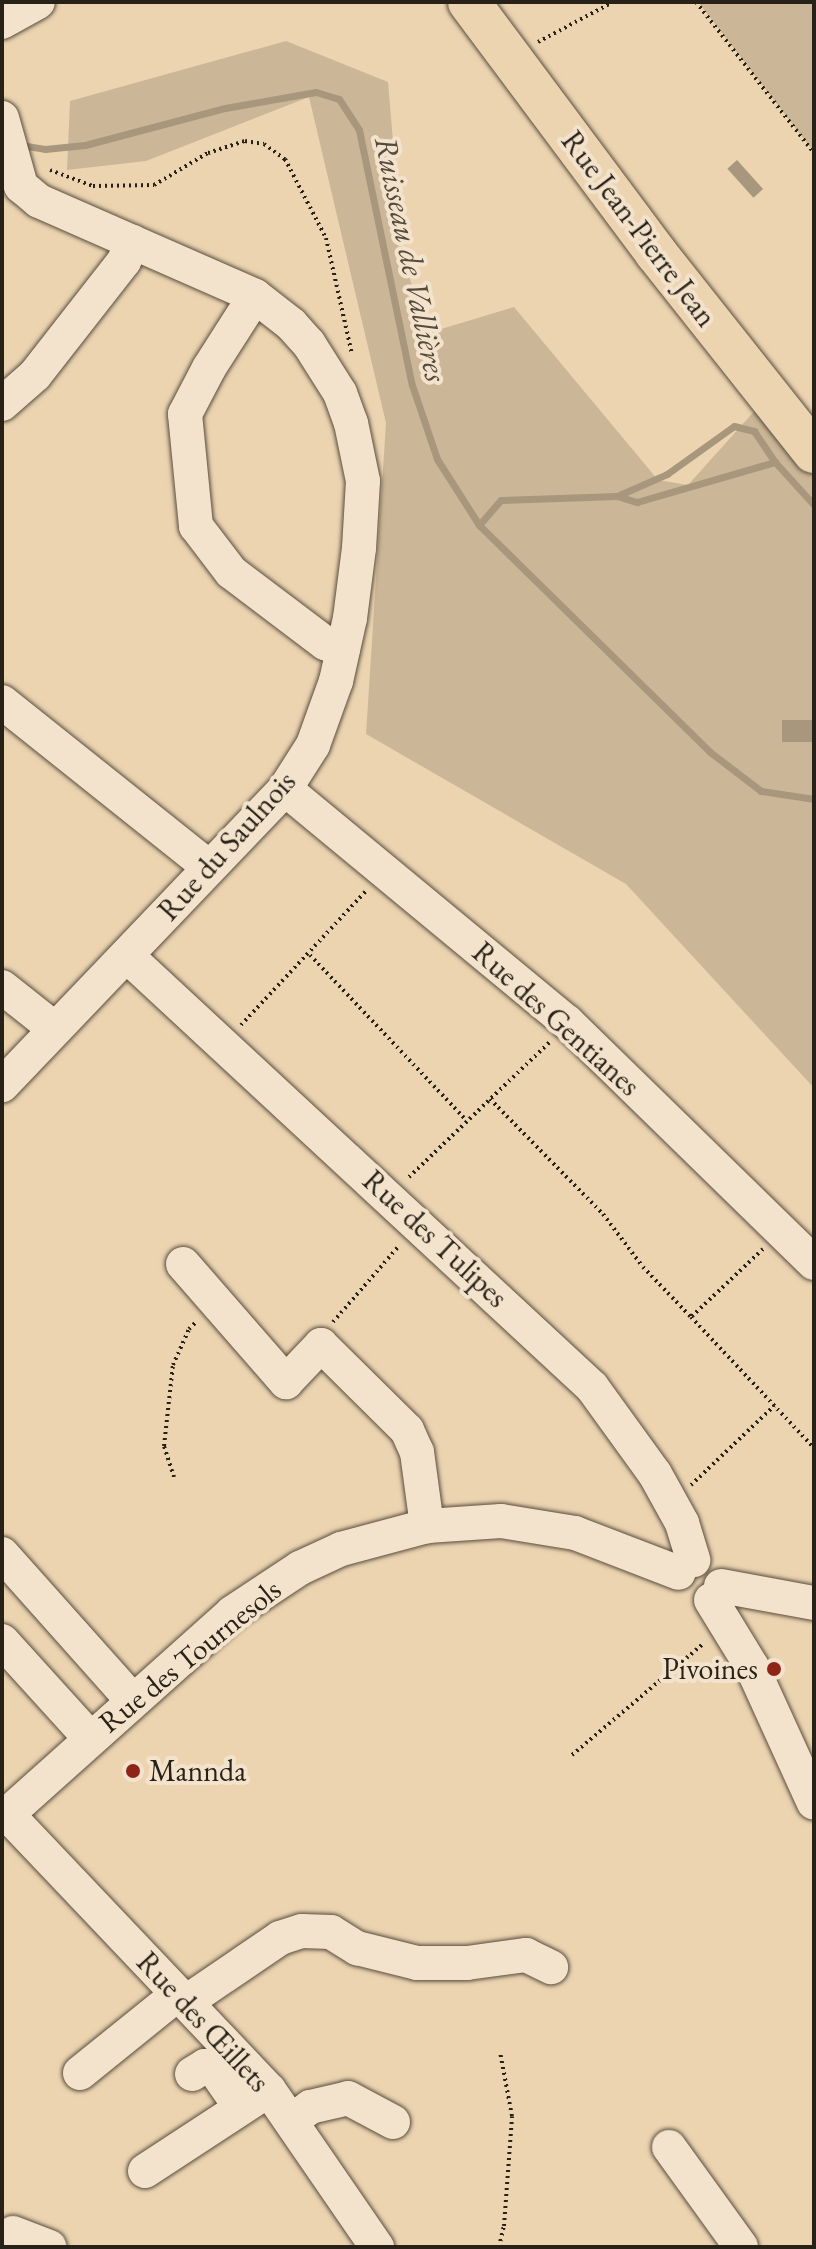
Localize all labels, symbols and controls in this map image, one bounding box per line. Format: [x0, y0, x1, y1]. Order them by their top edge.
street label: Rue Jean-Pierre Jean [554, 124, 724, 334]
water label: Ruisseau de Vallières [366, 133, 456, 385]
street label: Rue du Saulnois [151, 764, 303, 928]
street label: Rue des Gentianes [465, 934, 647, 1104]
street label: Rue des Tulipes [355, 1163, 515, 1315]
street label: Rue des Tournesols [92, 1572, 288, 1740]
place label: Pivoines [662, 1651, 758, 1687]
marker: Pivoines [765, 1660, 783, 1678]
place label: Mannda [149, 1753, 246, 1789]
marker: Mannda [124, 1762, 142, 1780]
street label: Rue des Œillets [129, 1944, 277, 2100]

